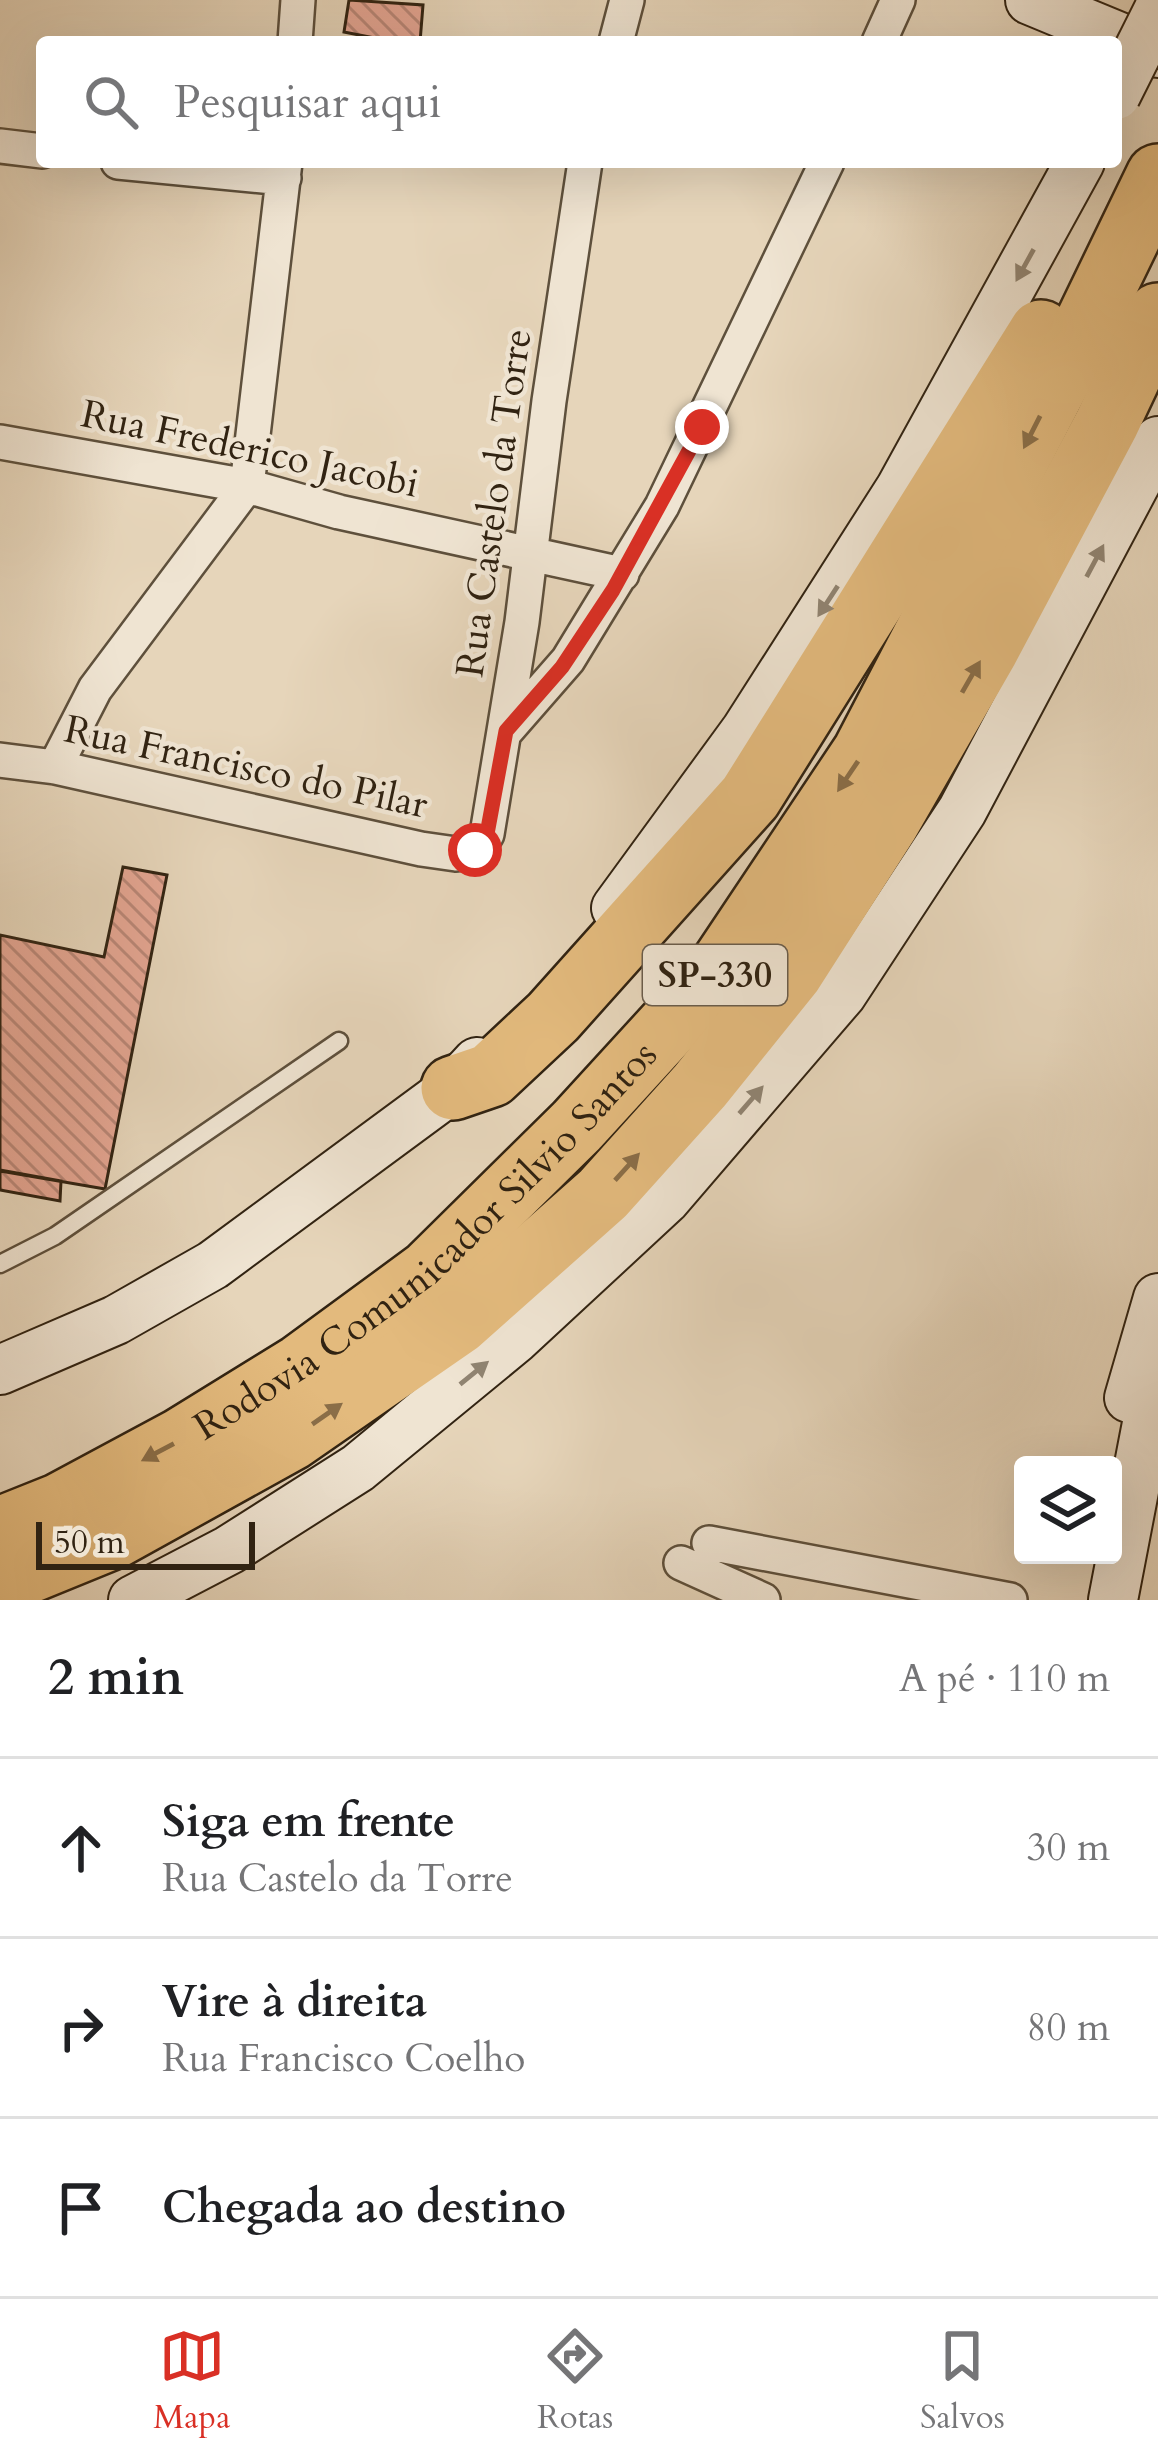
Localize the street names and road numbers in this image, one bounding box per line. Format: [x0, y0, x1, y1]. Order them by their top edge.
street label: Rua Castelo da Torre [443, 326, 545, 680]
street label: Rua Frederico Jacobi [76, 387, 424, 511]
street label: Rua Francisco do Pilar [60, 703, 433, 832]
road number: SP-330 [643, 945, 787, 1005]
street label: Rodovia Comunicador Silvio Santos [184, 1029, 669, 1452]

